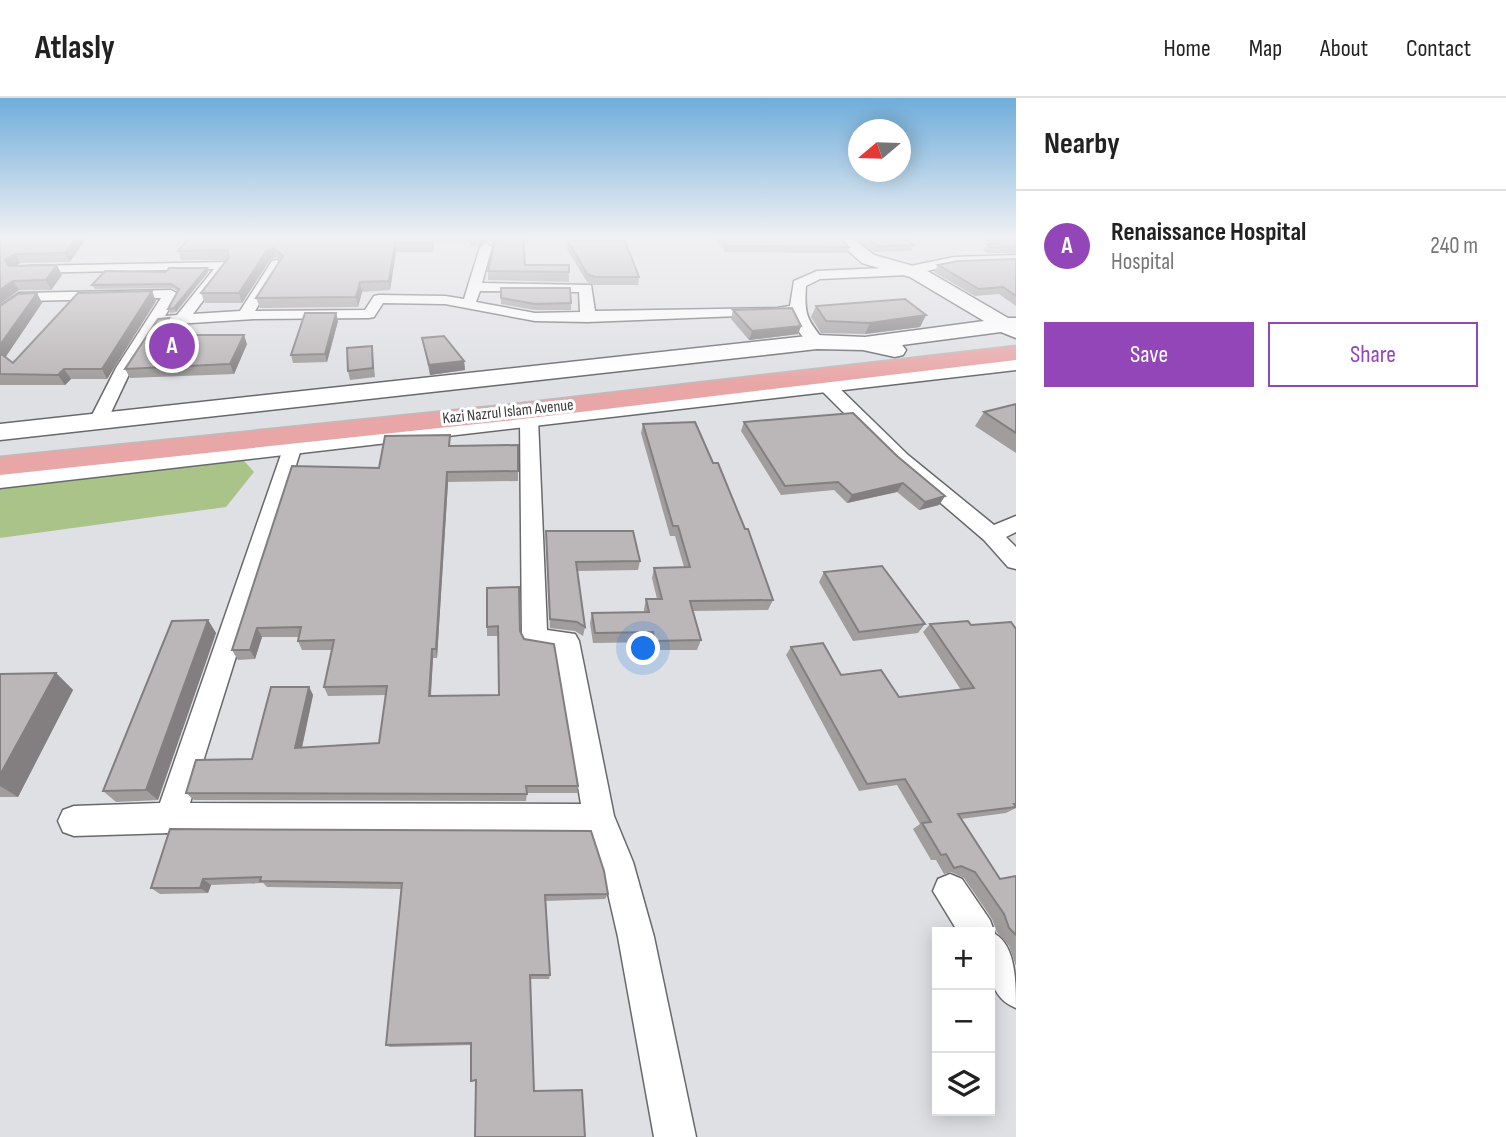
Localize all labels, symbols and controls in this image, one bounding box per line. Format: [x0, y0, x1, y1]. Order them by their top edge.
text: Atlasly [35, 28, 115, 68]
text: Home [1163, 34, 1211, 63]
text: Map [1249, 34, 1282, 63]
text: About [1320, 34, 1368, 63]
text: Contact [1406, 34, 1471, 63]
north arrow [848, 119, 911, 182]
text: Nearby [1044, 126, 1120, 162]
text: Renaissance Hospital [1111, 217, 1306, 248]
text: A [1062, 232, 1072, 260]
text: 240 m [1430, 232, 1478, 260]
text: Hospital [1111, 248, 1174, 276]
pin: A [149, 320, 195, 372]
button: Save [1044, 322, 1254, 387]
button: Share [1268, 322, 1478, 387]
street label: Kazi Nazrul Islam Avenue [442, 396, 574, 428]
your location [626, 631, 660, 665]
map controls [932, 927, 995, 1116]
button: + [932, 927, 995, 990]
button: − [932, 990, 995, 1053]
button: layers [932, 1053, 995, 1116]

